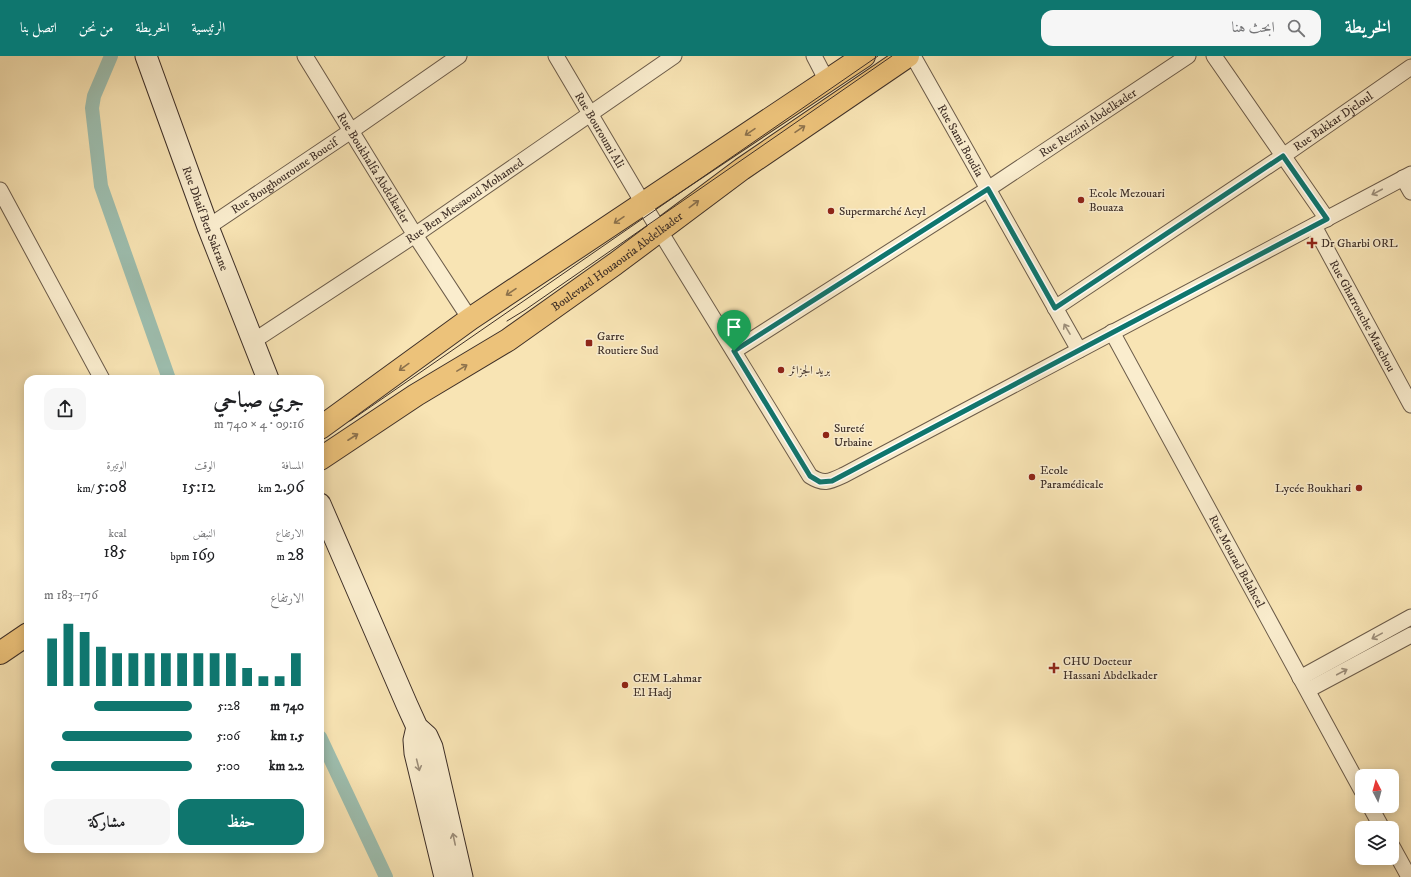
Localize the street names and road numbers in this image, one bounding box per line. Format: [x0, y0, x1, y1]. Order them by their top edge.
street label: Rue Rezzini Abdelkader [1036, 85, 1140, 161]
street label: Rue Bakkar Djeloul [1290, 88, 1376, 154]
street label: Rue Bouroumi Ali [571, 89, 628, 171]
street label: Rue Sami Boudia [934, 102, 988, 180]
street label: Rue Boukhalfa Abdelkader [334, 109, 414, 226]
street label: Rue Boughouroune Boucif [228, 133, 342, 217]
street label: Rue Ben Messaoud Mohamed [403, 155, 526, 247]
street label: Rue Dhaif Ben Sakrane [179, 164, 232, 273]
street label: Boulevard Houaouria Abdelkader [548, 208, 686, 314]
street label: Rue Gharrouche Maachou [1326, 257, 1399, 374]
street label: Rue Mourad Belahcel [1206, 512, 1268, 610]

